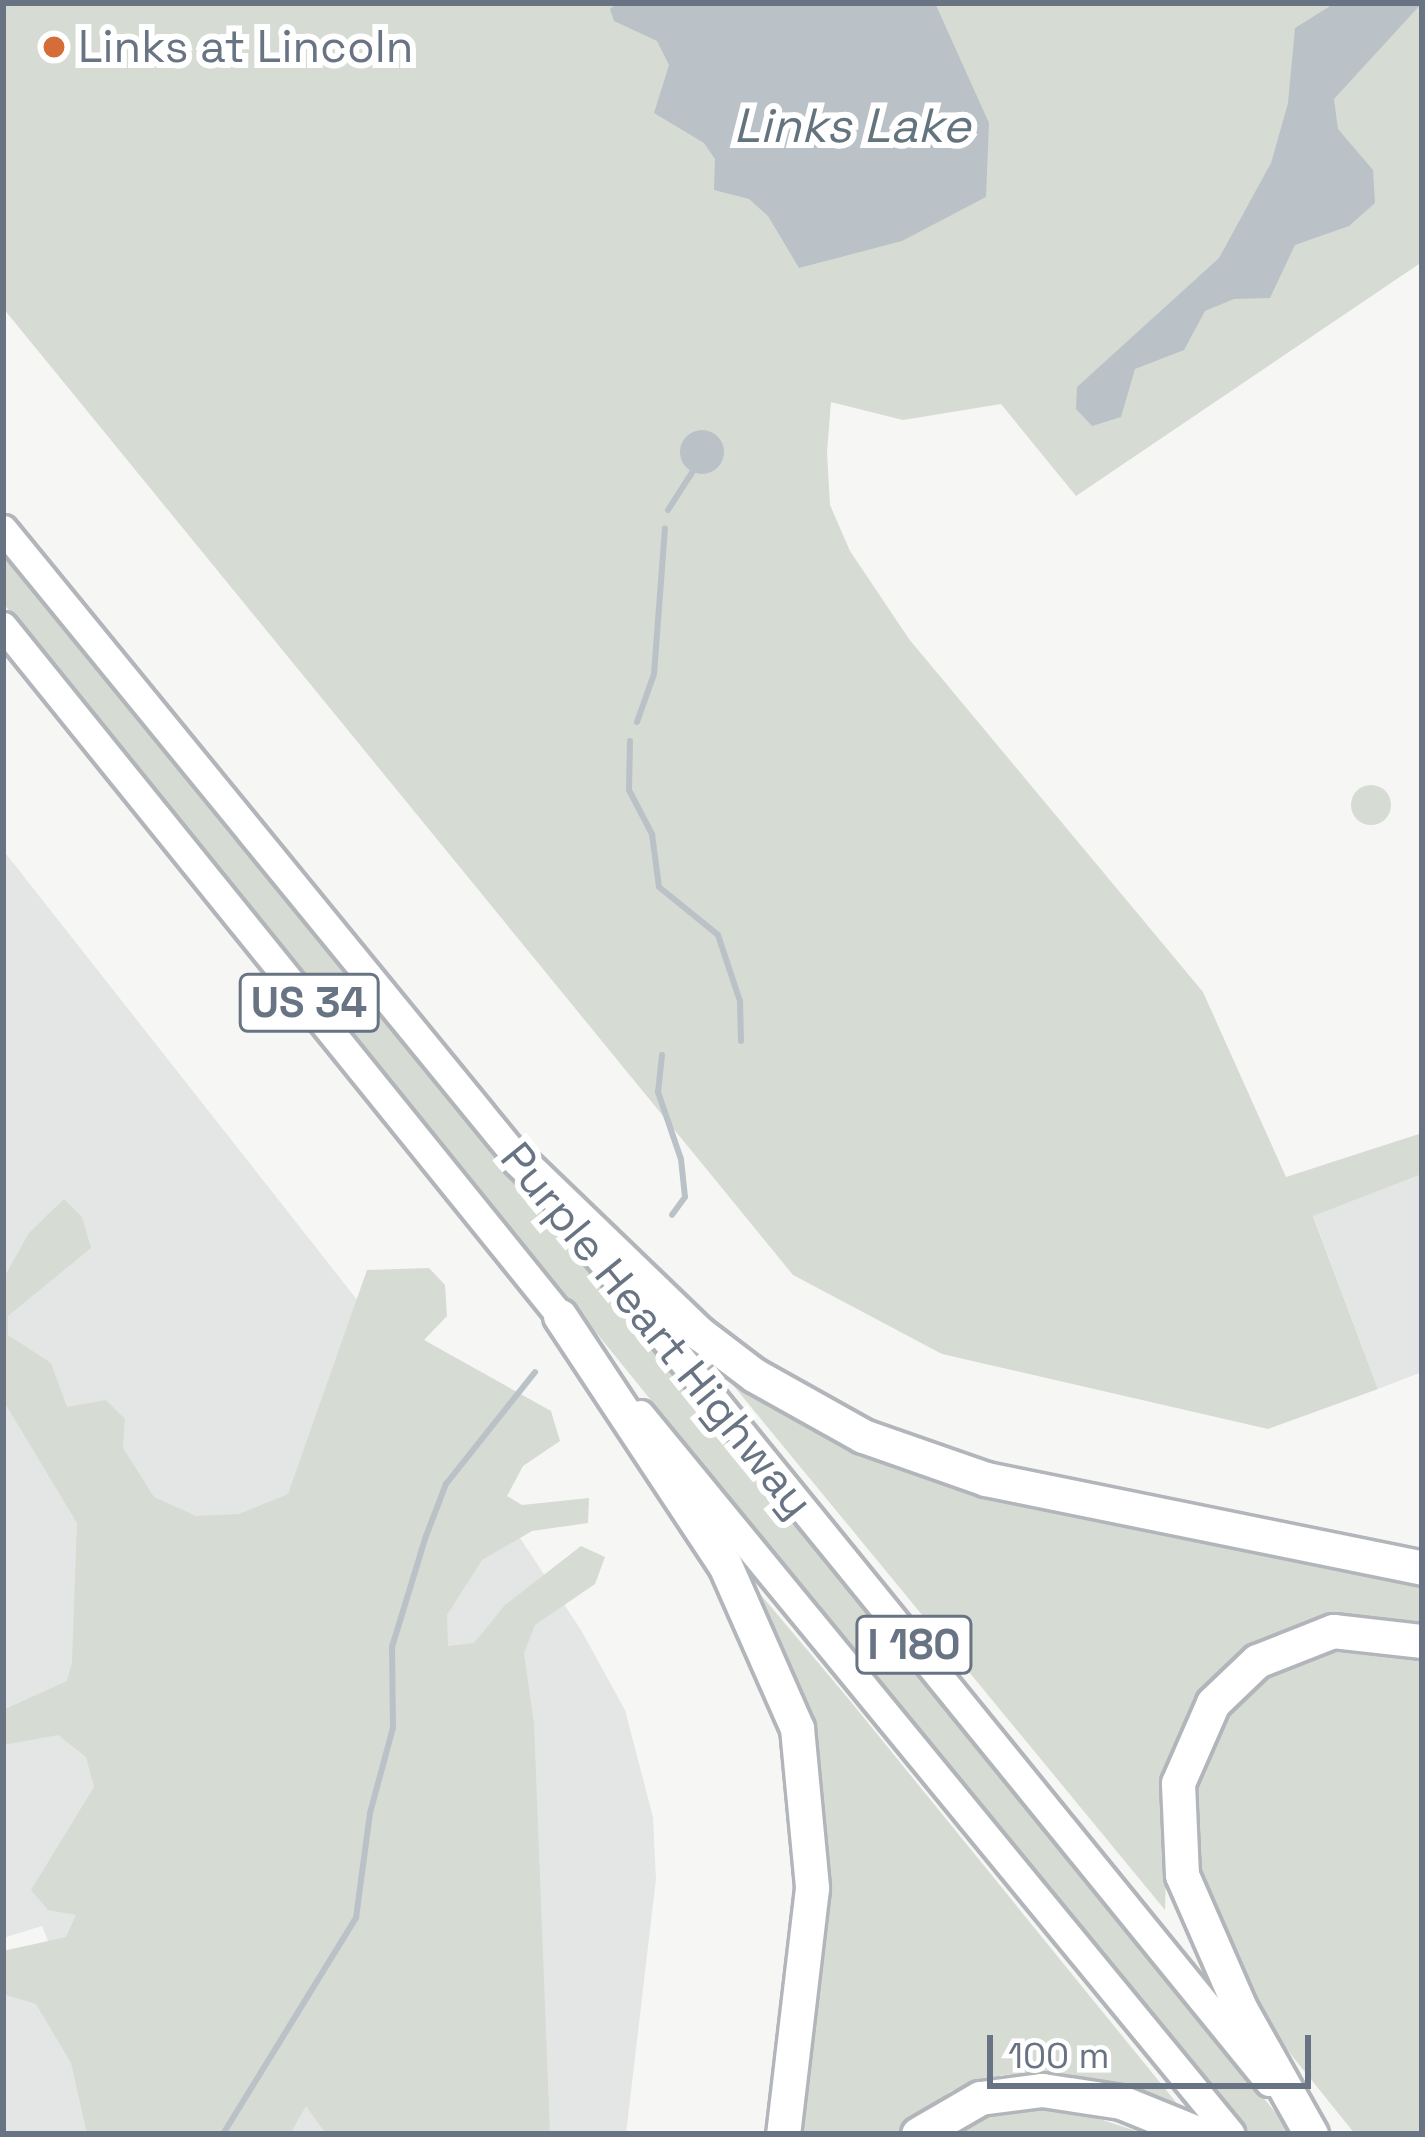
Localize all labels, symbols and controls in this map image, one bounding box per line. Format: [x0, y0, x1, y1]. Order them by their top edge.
place label: Links at Lincoln [78, 20, 413, 74]
marker: Links at Lincoln [41, 34, 67, 60]
water label: Links Lake [733, 97, 971, 155]
road number: US 34 [237, 967, 381, 1039]
street label: Purple Heart Highway [489, 1132, 825, 1528]
road number: I 180 [854, 1609, 974, 1681]
scale bar [993, 2011, 1317, 2085]
text: 100 m [1008, 2033, 1109, 2079]

